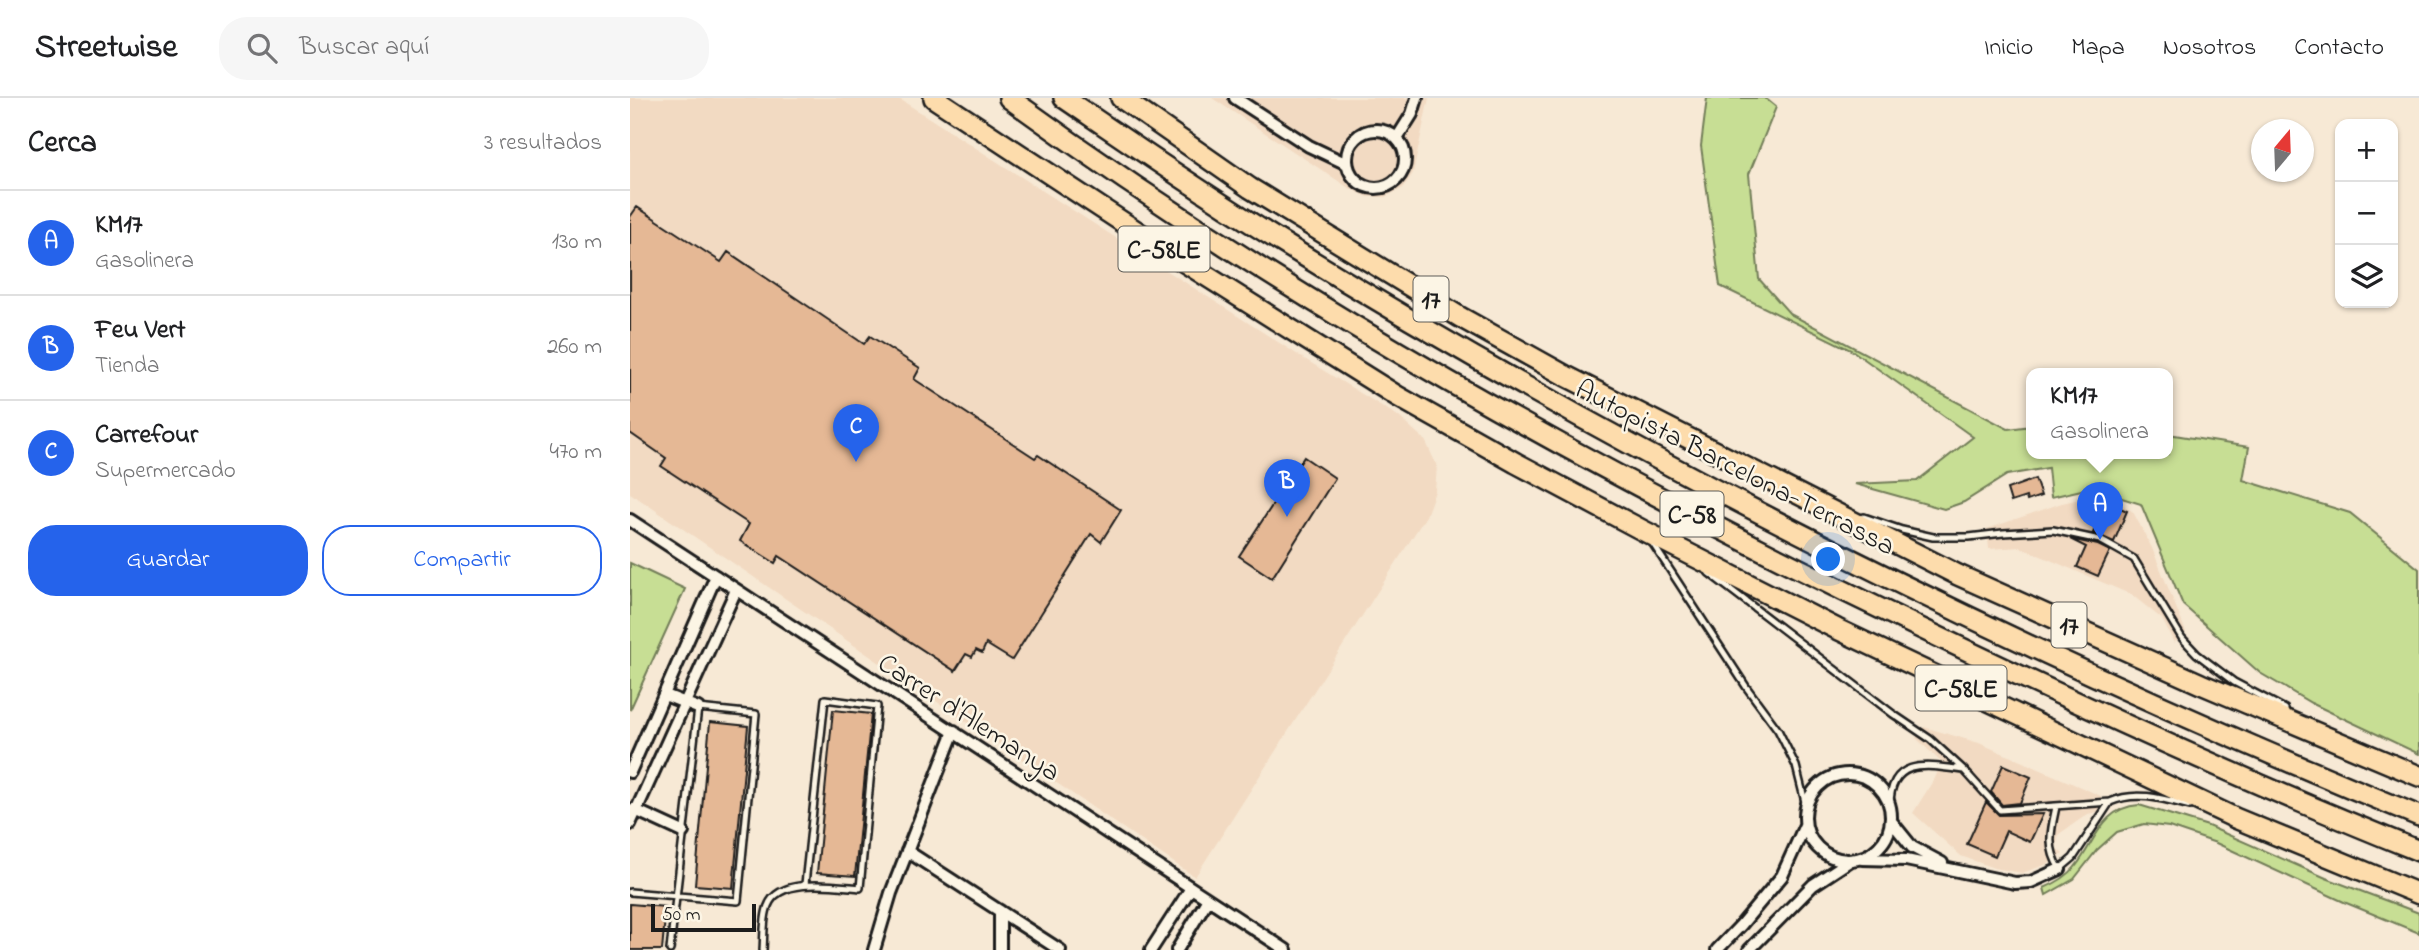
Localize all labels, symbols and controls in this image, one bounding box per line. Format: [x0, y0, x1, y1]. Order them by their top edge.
search box [219, 17, 709, 80]
text: Streetwise [35, 24, 177, 72]
icon: search [243, 29, 281, 67]
text: Buscar aquí [299, 29, 429, 67]
text: Inicio [1984, 31, 2033, 66]
text: Mapa [2071, 31, 2125, 66]
text: Nosotros [2163, 31, 2256, 66]
text: Contacto [2294, 31, 2384, 66]
north arrow [2251, 119, 2314, 182]
map controls [2335, 119, 2398, 308]
button: + [2335, 119, 2398, 182]
text: Cerca [28, 122, 97, 166]
text: 3 resultados [484, 127, 602, 160]
button: − [2335, 182, 2398, 245]
text: KM17 [95, 207, 142, 245]
text: A [44, 226, 58, 259]
text: 130 m [552, 226, 602, 259]
road number: C-58LE [1119, 226, 1210, 272]
text: Gasolinera [95, 245, 194, 278]
button: layers [2335, 245, 2398, 308]
road number: 17 [1414, 276, 1448, 322]
text: Feu Vert [95, 312, 185, 350]
text: B [43, 331, 59, 364]
text: 260 m [547, 331, 602, 364]
text: Tienda [95, 350, 159, 383]
popup [2026, 368, 2173, 459]
street label: Autopista Barcelona-Terrassa [1567, 370, 1902, 568]
text: KM17 [2050, 378, 2097, 416]
pin: C [833, 404, 879, 462]
text: Gasolinera [2050, 416, 2149, 449]
text: Carrefour [95, 417, 198, 455]
text: C [45, 436, 57, 469]
text: 470 m [550, 436, 602, 469]
text: Supermercado [95, 455, 236, 488]
pin: B [1264, 459, 1310, 517]
pin: A [2077, 482, 2123, 540]
road number: C-58 [1660, 492, 1724, 536]
button: Guardar [28, 525, 308, 596]
button: Compartir [322, 525, 602, 596]
your location [1811, 542, 1845, 576]
road number: 17 [2052, 603, 2086, 648]
street label: Carrer d'Alemanya [869, 644, 1068, 793]
road number: C-58LE [1916, 666, 2006, 710]
scale bar [651, 901, 756, 933]
text: 50 m [662, 902, 701, 929]

